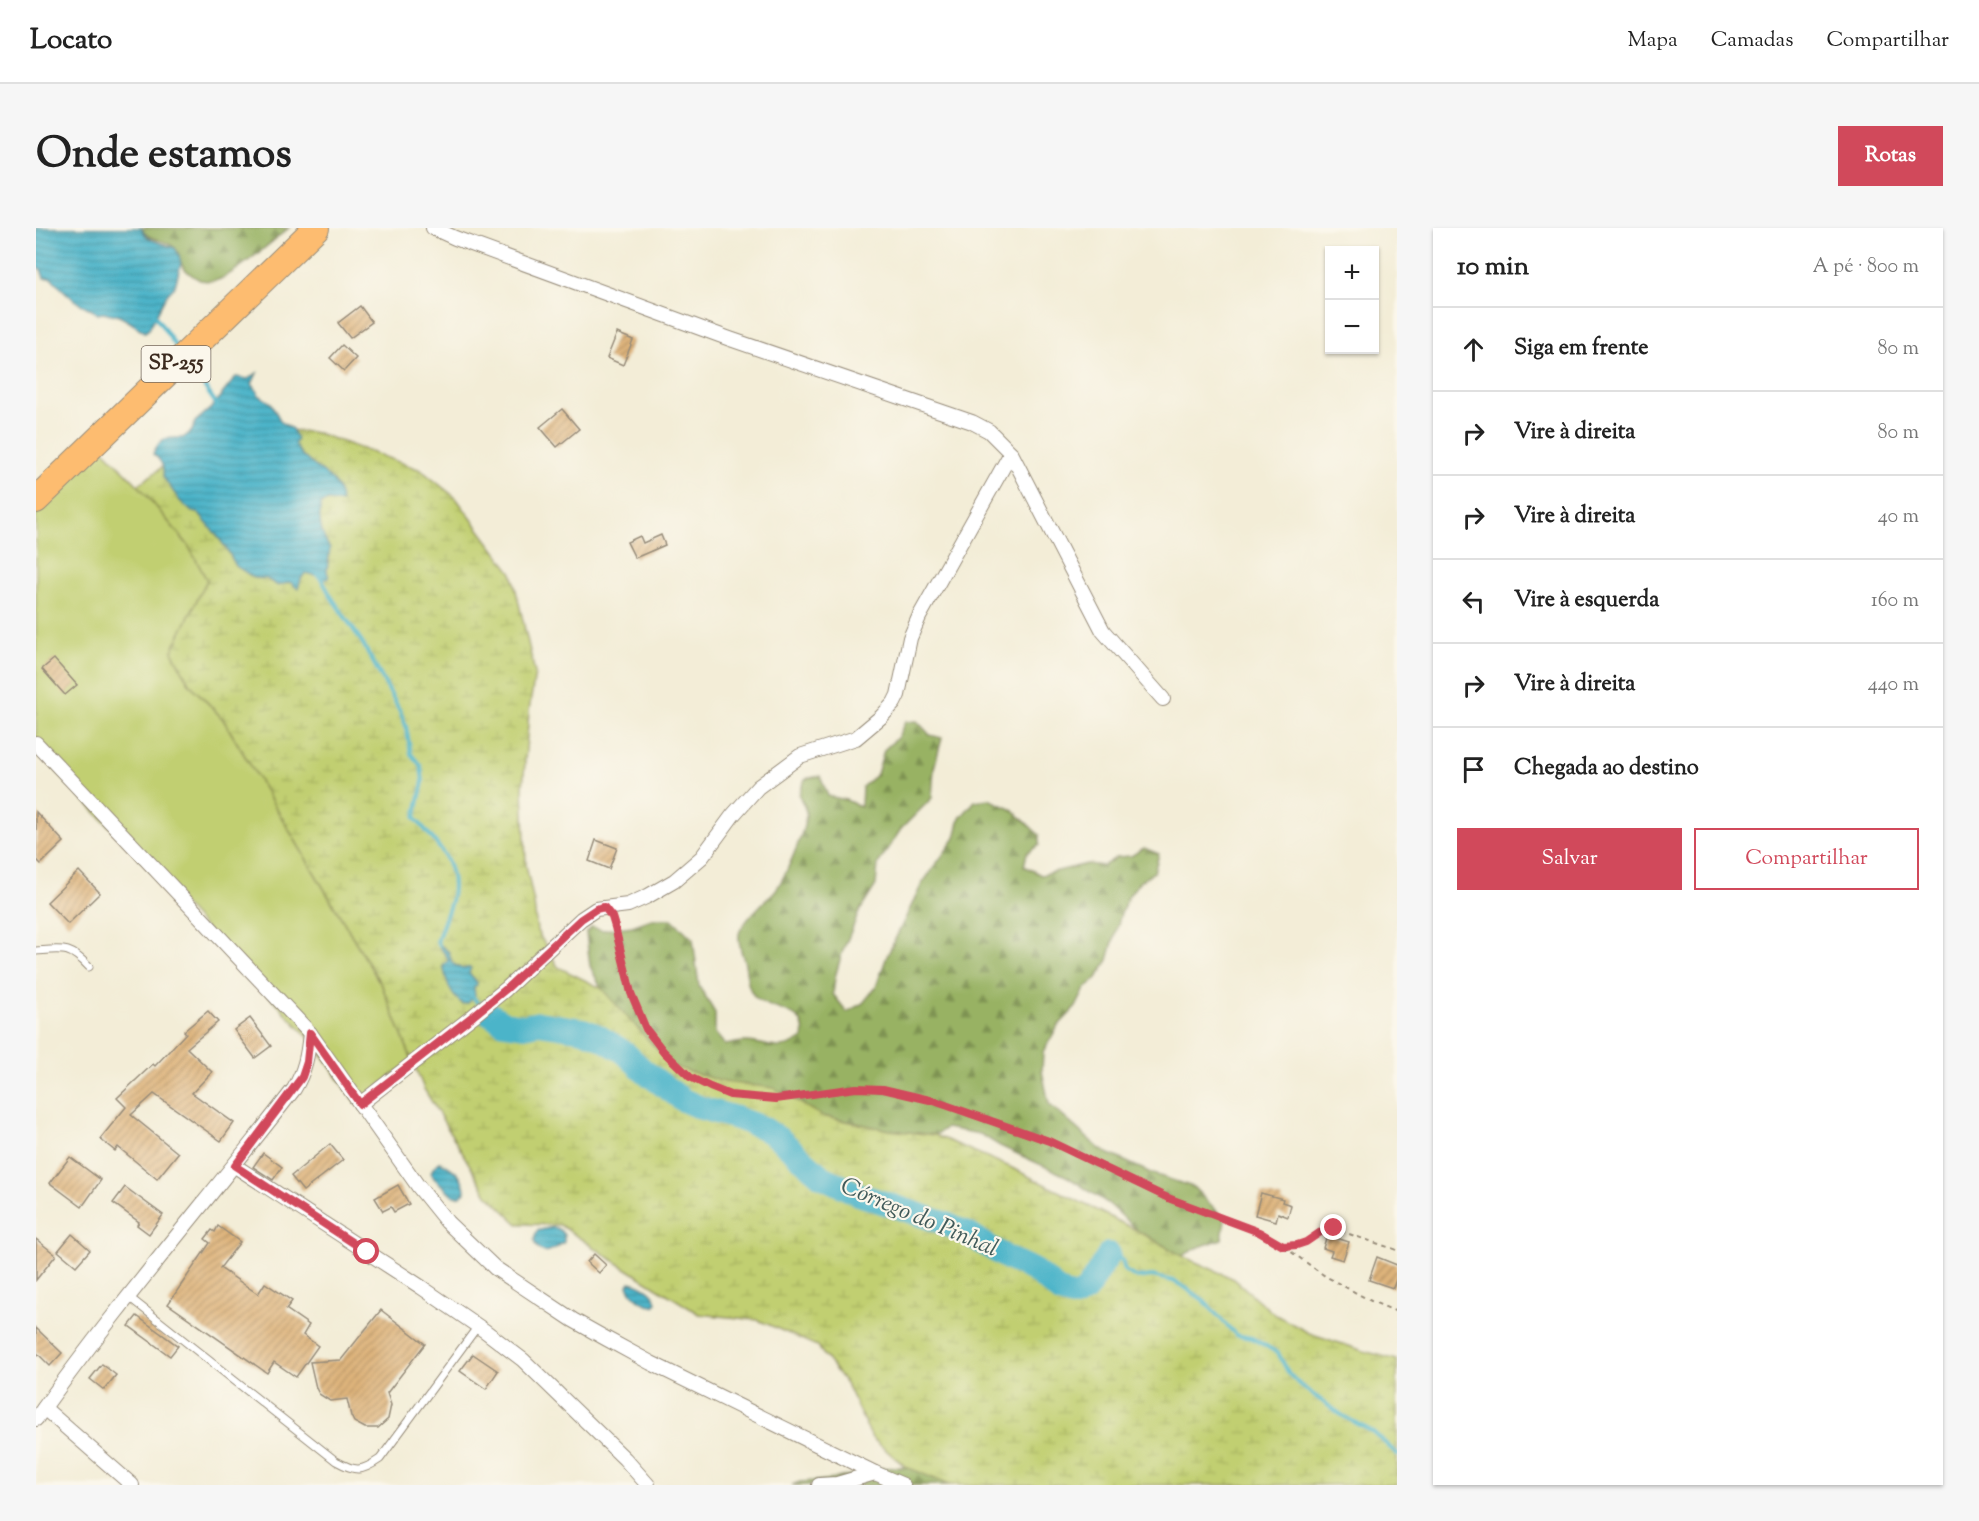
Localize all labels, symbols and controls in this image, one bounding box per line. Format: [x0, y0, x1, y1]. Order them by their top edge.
text: Locato [30, 21, 112, 61]
text: Mapa [1628, 26, 1678, 56]
text: Camadas [1711, 26, 1794, 56]
text: Compartilhar [1827, 26, 1949, 56]
text: Onde estamos [36, 126, 292, 186]
button: Rotas [1838, 126, 1943, 186]
map controls [1325, 246, 1379, 354]
button: + [1325, 246, 1379, 300]
text: 10 min [1457, 249, 1529, 286]
text: A pé · 800 m [1813, 253, 1919, 282]
button: − [1325, 300, 1379, 354]
icon: ahead [1457, 333, 1490, 366]
text: Siga em frente [1514, 333, 1649, 365]
text: 80 m [1878, 335, 1919, 364]
road number: SP-255 [142, 346, 210, 382]
icon: right [1457, 417, 1490, 450]
text: Vire à direita [1514, 417, 1636, 449]
text: 80 m [1878, 419, 1919, 448]
icon: right [1457, 501, 1490, 534]
text: Vire à direita [1514, 501, 1636, 533]
text: 40 m [1878, 503, 1919, 532]
icon: left [1457, 585, 1490, 618]
text: Vire à esquerda [1514, 585, 1659, 617]
text: 160 m [1871, 587, 1919, 616]
icon: right [1457, 669, 1490, 702]
text: Vire à direita [1514, 669, 1636, 701]
text: 440 m [1868, 671, 1919, 700]
icon: arrive [1457, 753, 1490, 786]
text: Chegada ao destino [1514, 753, 1699, 785]
button: Salvar [1457, 828, 1682, 890]
button: Compartilhar [1694, 828, 1919, 890]
water label: Córrego do Pinhal [835, 1169, 1003, 1267]
route end [1320, 1214, 1346, 1240]
route start [353, 1238, 379, 1264]

